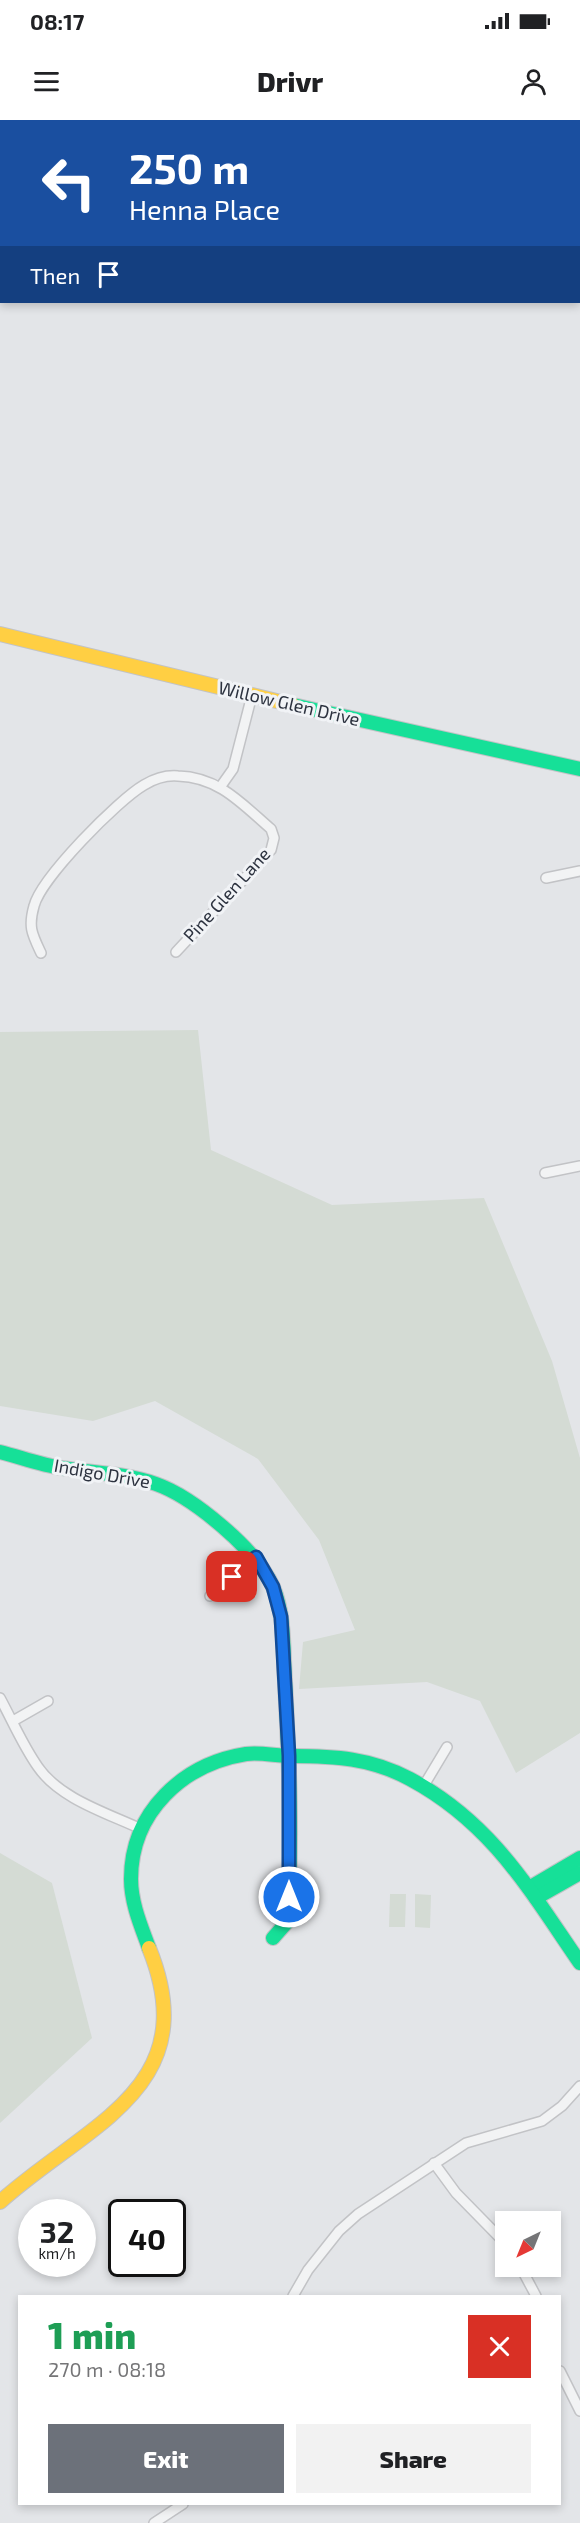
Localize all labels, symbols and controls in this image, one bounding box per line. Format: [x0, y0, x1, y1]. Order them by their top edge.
text: 08:17 [30, 8, 84, 34]
icon: menu [30, 65, 63, 98]
text: Drivr [257, 65, 323, 97]
icon: person [517, 65, 550, 98]
text: 250 m [129, 142, 249, 192]
icon: left [30, 144, 108, 222]
text: Henna Place [129, 193, 280, 225]
icon: arrive [92, 258, 125, 291]
text: Then [30, 262, 80, 288]
street label: Willow Glen Drive [216, 676, 362, 730]
street label: Pine Glen Lane [178, 843, 274, 946]
street label: Indigo Drive [53, 1454, 152, 1492]
pin [206, 1551, 257, 1602]
icon: arrive [215, 1560, 248, 1593]
position arrow [257, 1865, 321, 1929]
speed limit sign: 40 [108, 2199, 186, 2277]
north arrow [495, 2211, 561, 2277]
map controls [495, 2211, 561, 2277]
text: 32 [40, 2213, 74, 2249]
text: km/h [38, 2244, 76, 2262]
text: 1 min [48, 2313, 136, 2356]
button: close [468, 2315, 531, 2378]
text: 270 m · 08:18 [48, 2357, 166, 2381]
button: Exit [48, 2424, 284, 2493]
button: Share [296, 2424, 531, 2493]

